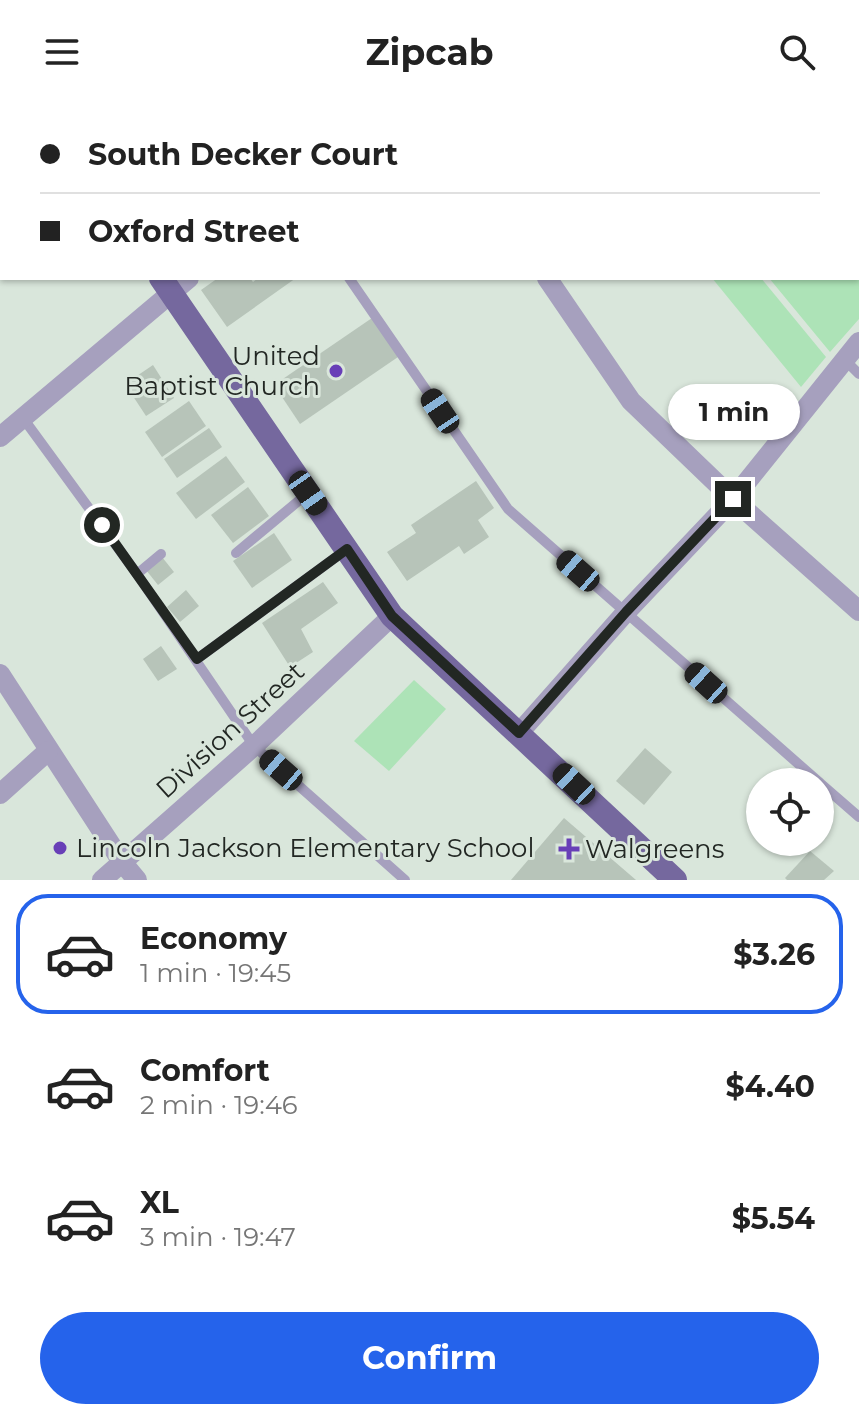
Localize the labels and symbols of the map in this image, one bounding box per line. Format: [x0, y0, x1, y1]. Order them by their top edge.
place label: United Baptist Church [124, 340, 320, 402]
marker: United Baptist Church [327, 362, 345, 380]
callout: 1 min [667, 383, 799, 439]
car [417, 384, 463, 438]
car [284, 466, 332, 520]
route end [715, 481, 751, 517]
route start [84, 507, 120, 543]
car [552, 546, 604, 596]
street label: Division Street [149, 655, 311, 805]
car [680, 658, 732, 708]
car [255, 745, 307, 795]
car [548, 759, 600, 809]
place label: Lincoln Jackson Elementary School [76, 832, 534, 864]
place label: Walgreens [585, 833, 724, 865]
marker: Lincoln Jackson Elementary School [51, 839, 69, 857]
marker: Walgreens [560, 840, 578, 858]

